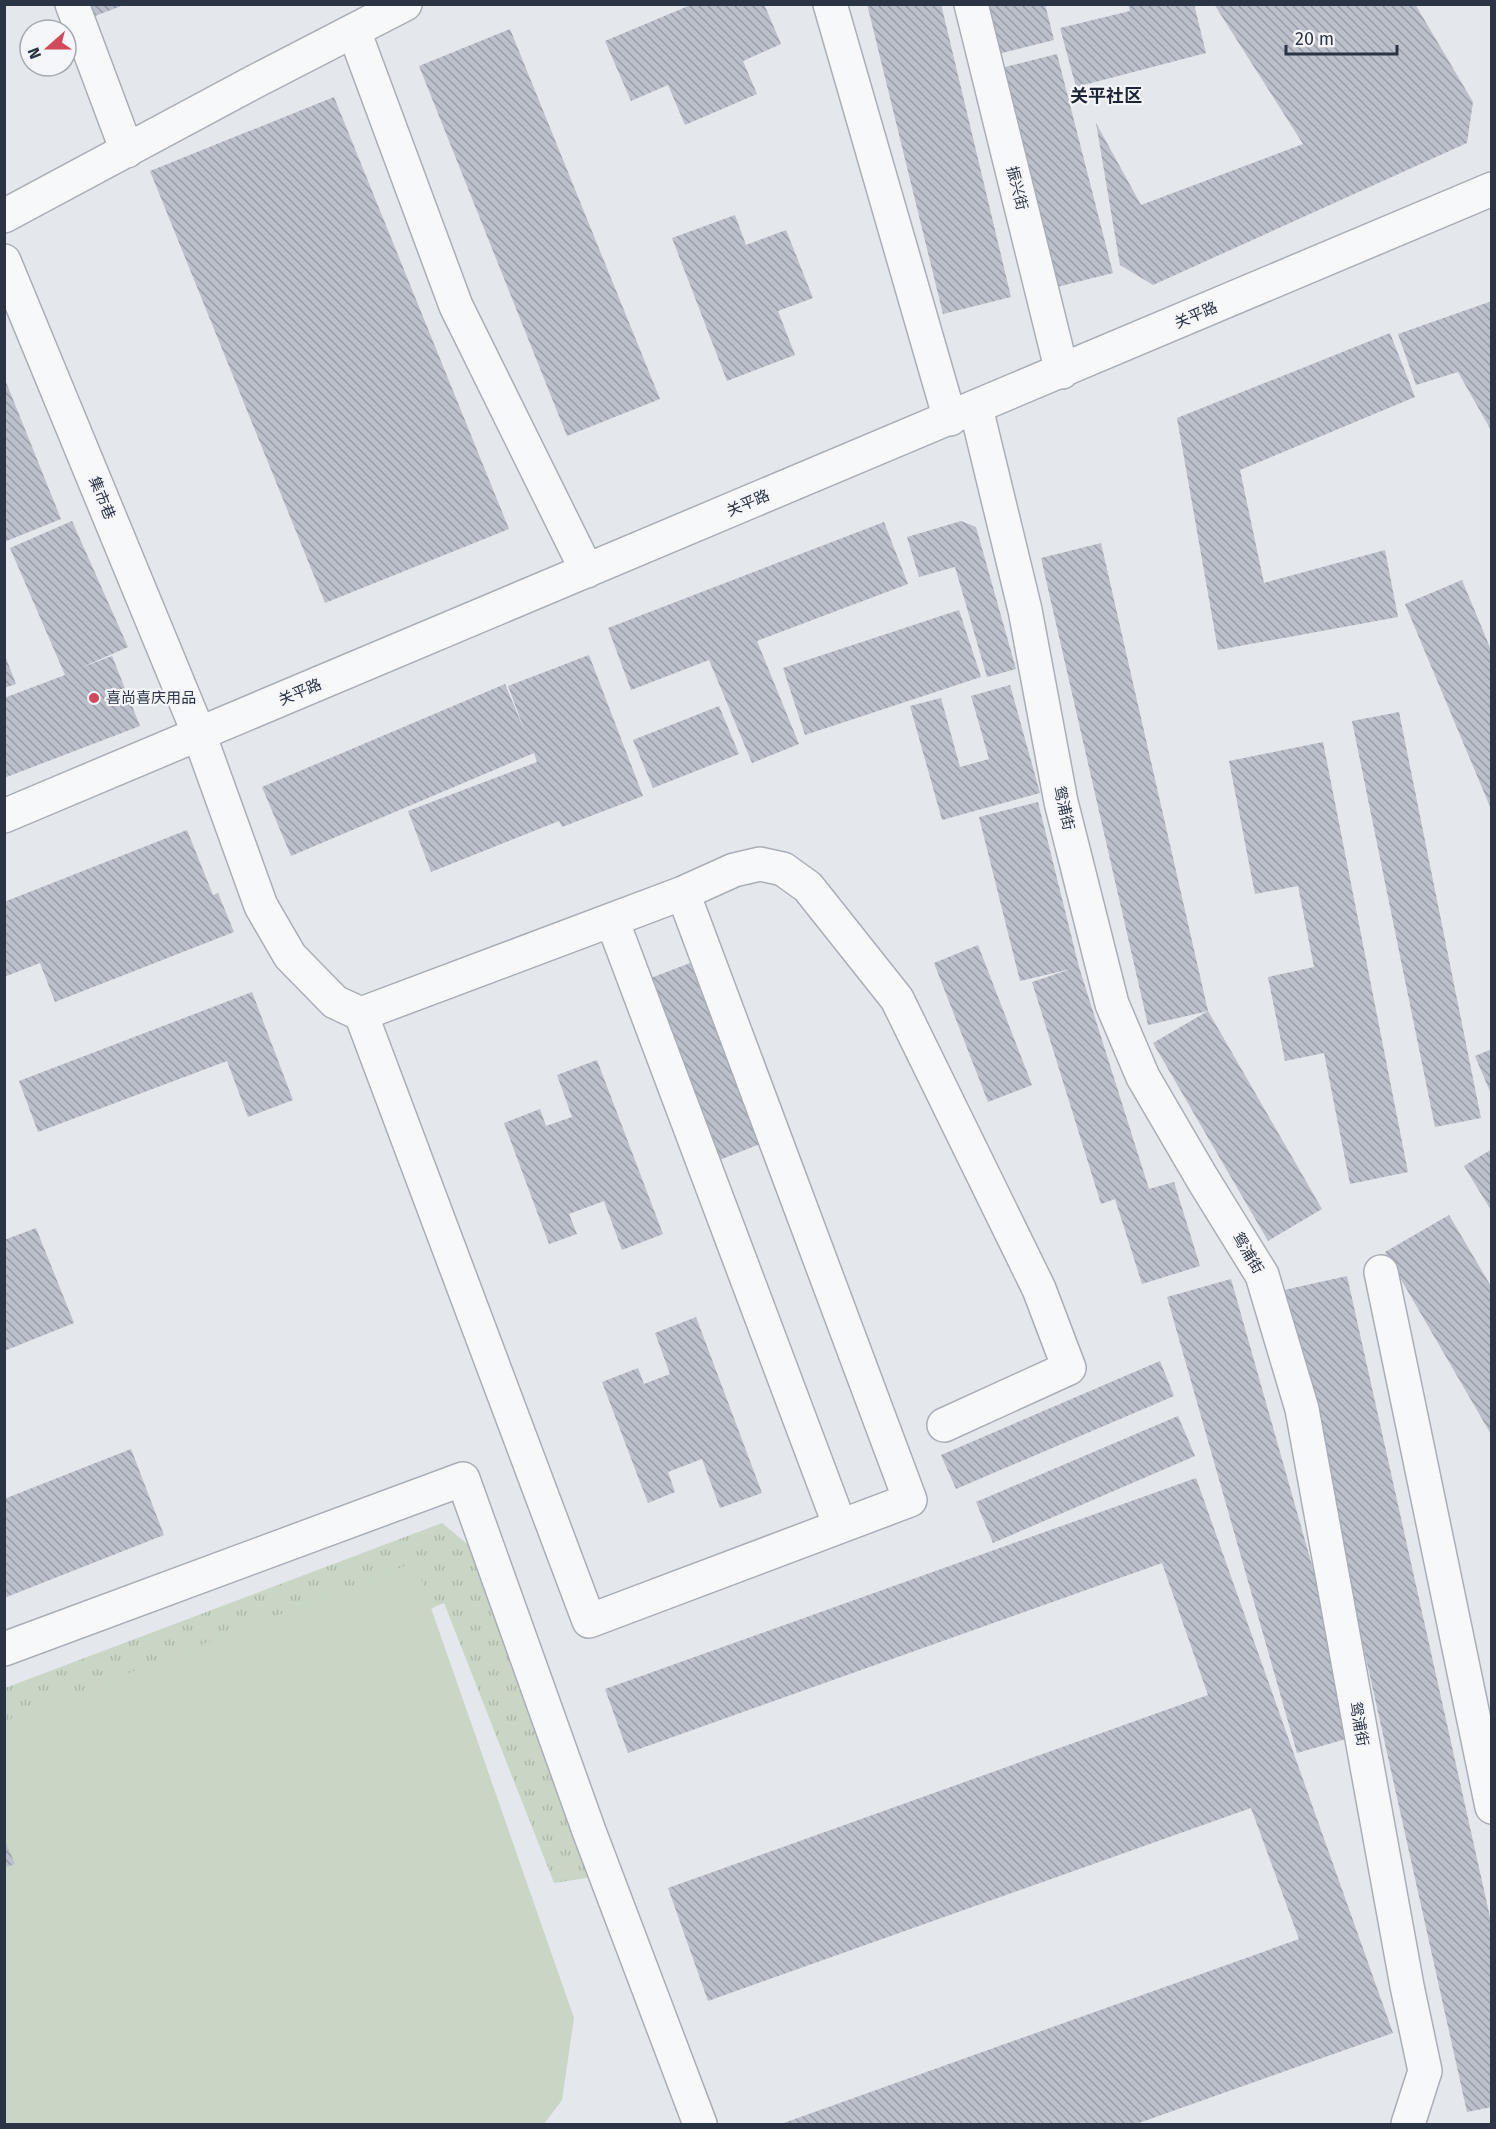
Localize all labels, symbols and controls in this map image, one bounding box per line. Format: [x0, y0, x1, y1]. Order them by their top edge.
north arrow [18, 18, 78, 78]
scale bar [1286, 18, 1397, 56]
text: 20 m [1295, 28, 1334, 50]
text: N [24, 45, 45, 62]
district label: 关平社区 [1070, 85, 1142, 107]
street label: 振兴街 [1003, 164, 1031, 212]
street label: 关平路 [1172, 298, 1220, 332]
street label: 集市巷 [85, 474, 119, 522]
street label: 关平路 [724, 486, 772, 520]
street label: 关平路 [276, 675, 324, 709]
place label: 喜尚喜庆用品 [106, 689, 196, 707]
marker: 喜尚喜庆用品 [87, 691, 101, 705]
street label: 鸳浦街 [1050, 784, 1078, 832]
street label: 鸳浦街 [1229, 1229, 1267, 1277]
street label: 鸳浦街 [1346, 1700, 1372, 1748]

